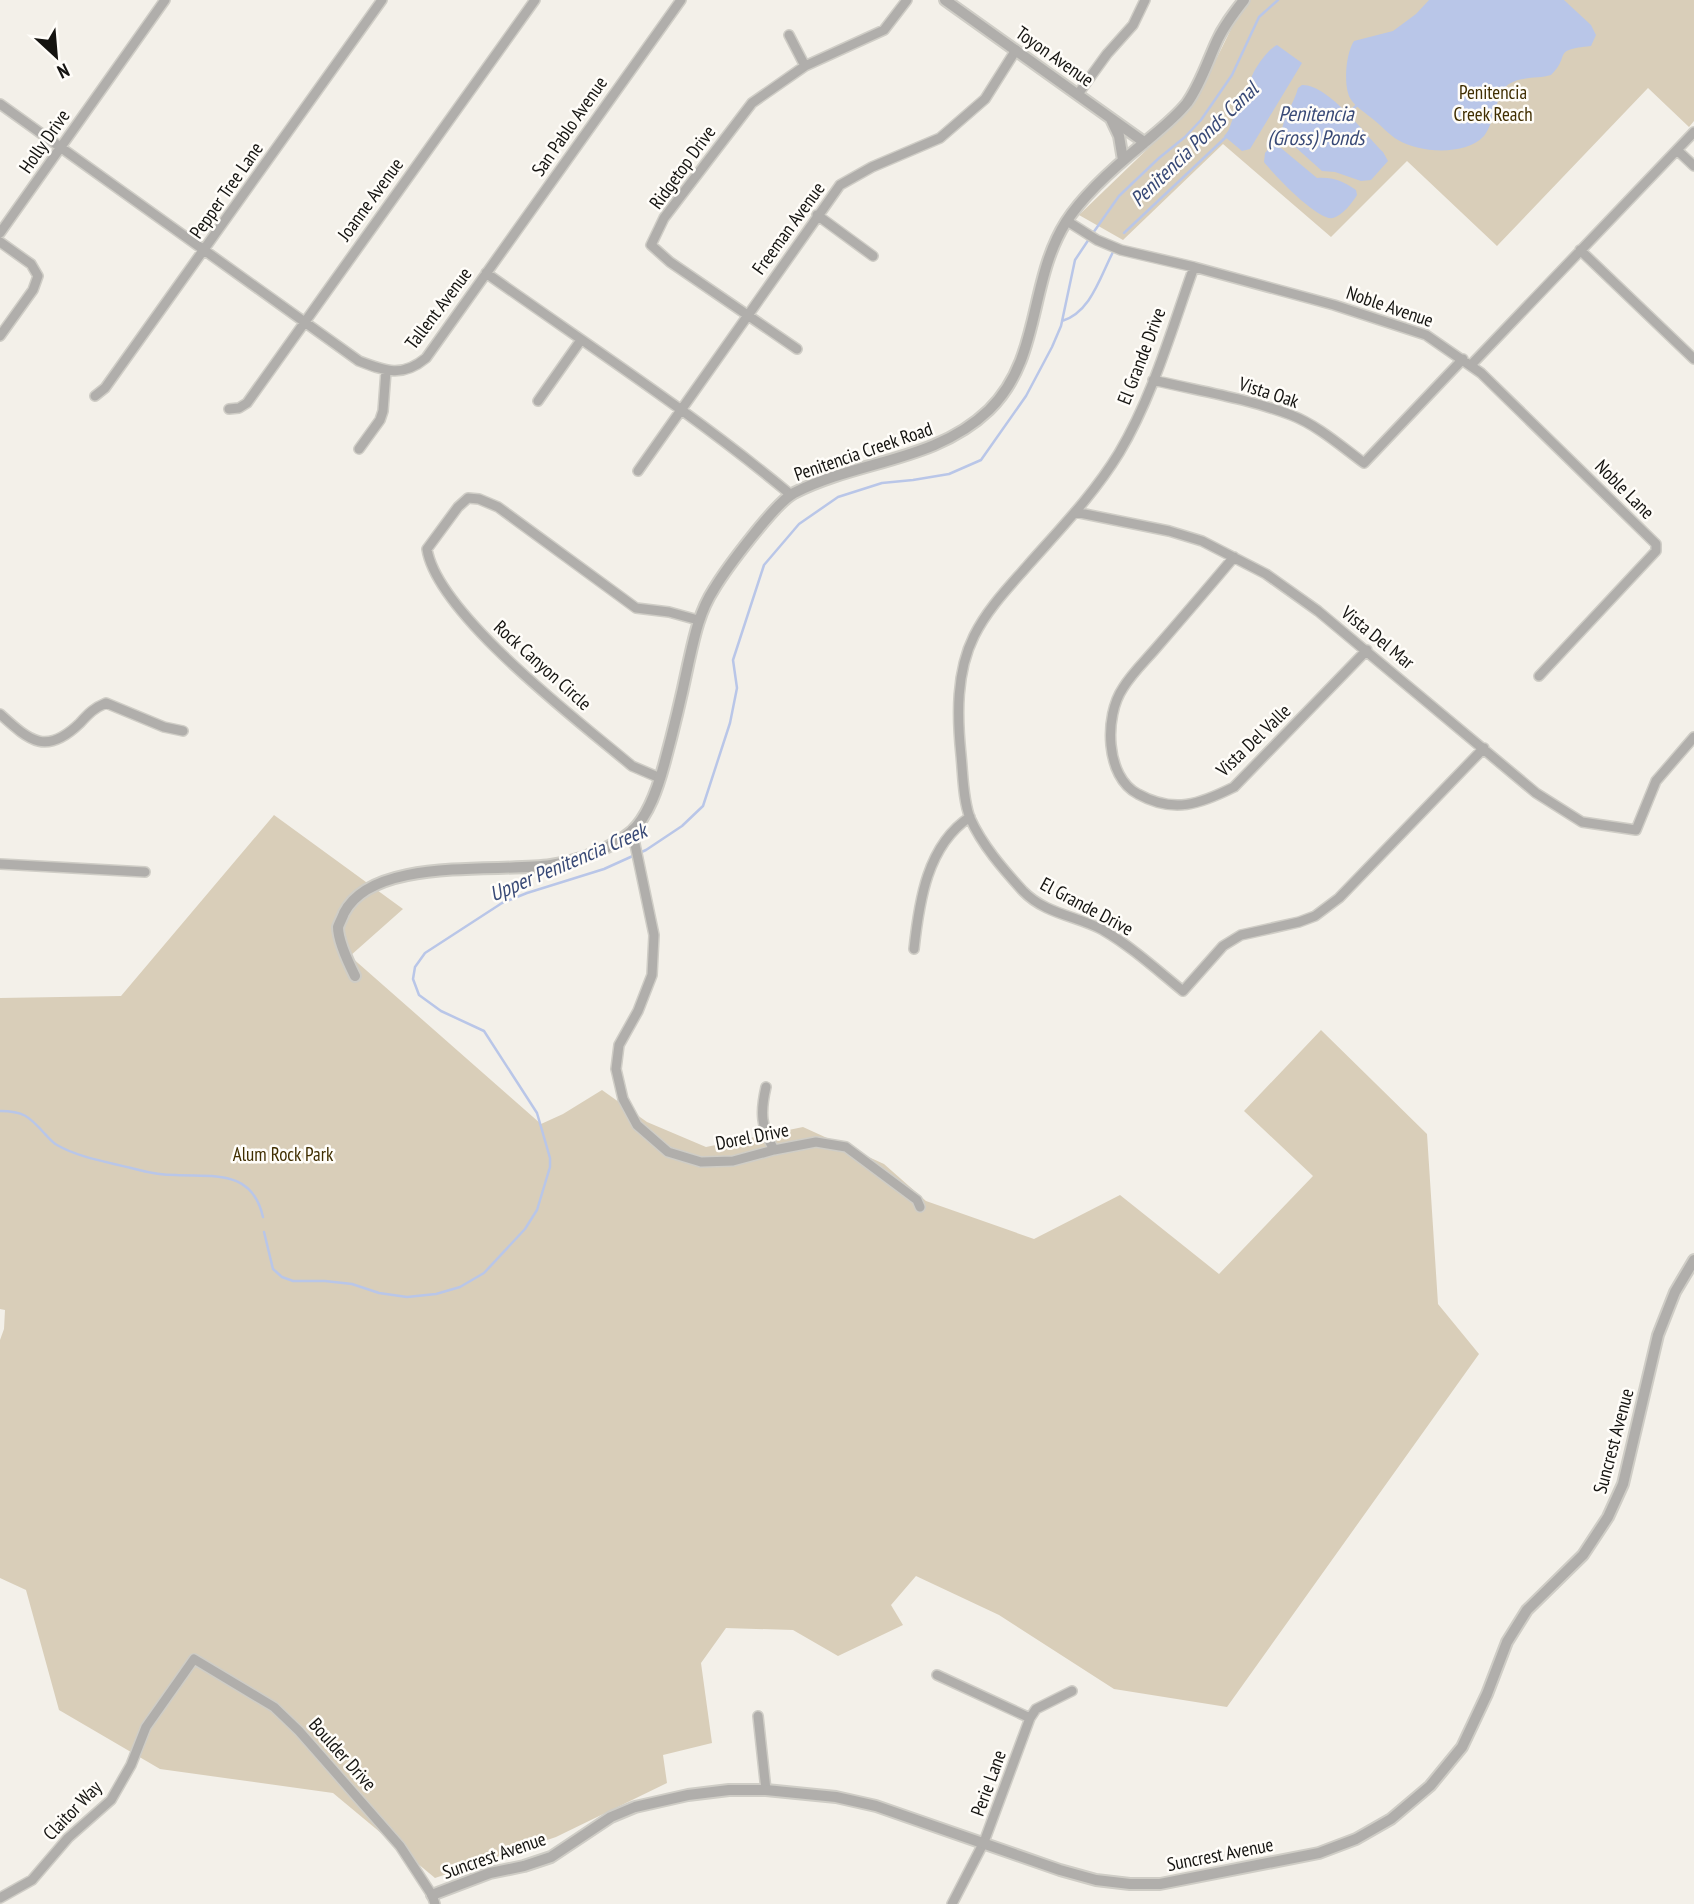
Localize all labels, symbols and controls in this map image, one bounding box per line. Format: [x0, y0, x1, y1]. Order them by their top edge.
street label: Toyon Avenue [1011, 20, 1099, 92]
north arrow [21, 21, 91, 91]
text: N [54, 58, 73, 84]
street label: San Pablo Avenue [526, 71, 612, 180]
water label: Penitencia Ponds Canal [1124, 75, 1265, 212]
park label: Penitencia Creek Reach [1453, 80, 1533, 126]
water label: Penitencia (Gross) Ponds [1268, 100, 1366, 151]
street label: Holly Drive [13, 104, 75, 178]
street label: Ridgetop Drive [644, 120, 720, 214]
street label: Pepper Tree Lane [184, 137, 268, 243]
street label: Joanne Avenue [331, 153, 408, 246]
street label: Freeman Avenue [746, 177, 830, 279]
street label: Tallent Avenue [399, 262, 477, 354]
street label: Noble Avenue [1343, 280, 1437, 332]
street label: El Grande Drive [1112, 304, 1170, 408]
street label: Vista Oak [1235, 371, 1303, 413]
street label: Penitencia Creek Road [791, 416, 935, 486]
street label: Noble Lane [1590, 454, 1660, 524]
street label: Vista Del Mar [1336, 600, 1420, 674]
street label: Rock Canyon Circle [489, 615, 597, 715]
street label: Vista Del Valle [1210, 698, 1295, 782]
water label: Upper Penitencia Creek [485, 816, 653, 907]
street label: El Grande Drive [1036, 872, 1138, 941]
street label: Dorel Drive [713, 1117, 791, 1155]
park label: Alum Rock Park [233, 1142, 334, 1166]
street label: Suncrest Avenue [1587, 1386, 1639, 1496]
street label: Boulder Drive [304, 1713, 382, 1795]
street label: Perie Lane [965, 1747, 1011, 1819]
street label: Claitor Way [38, 1774, 107, 1845]
street label: Suncrest Avenue [439, 1826, 549, 1884]
street label: Suncrest Avenue [1165, 1832, 1275, 1876]

